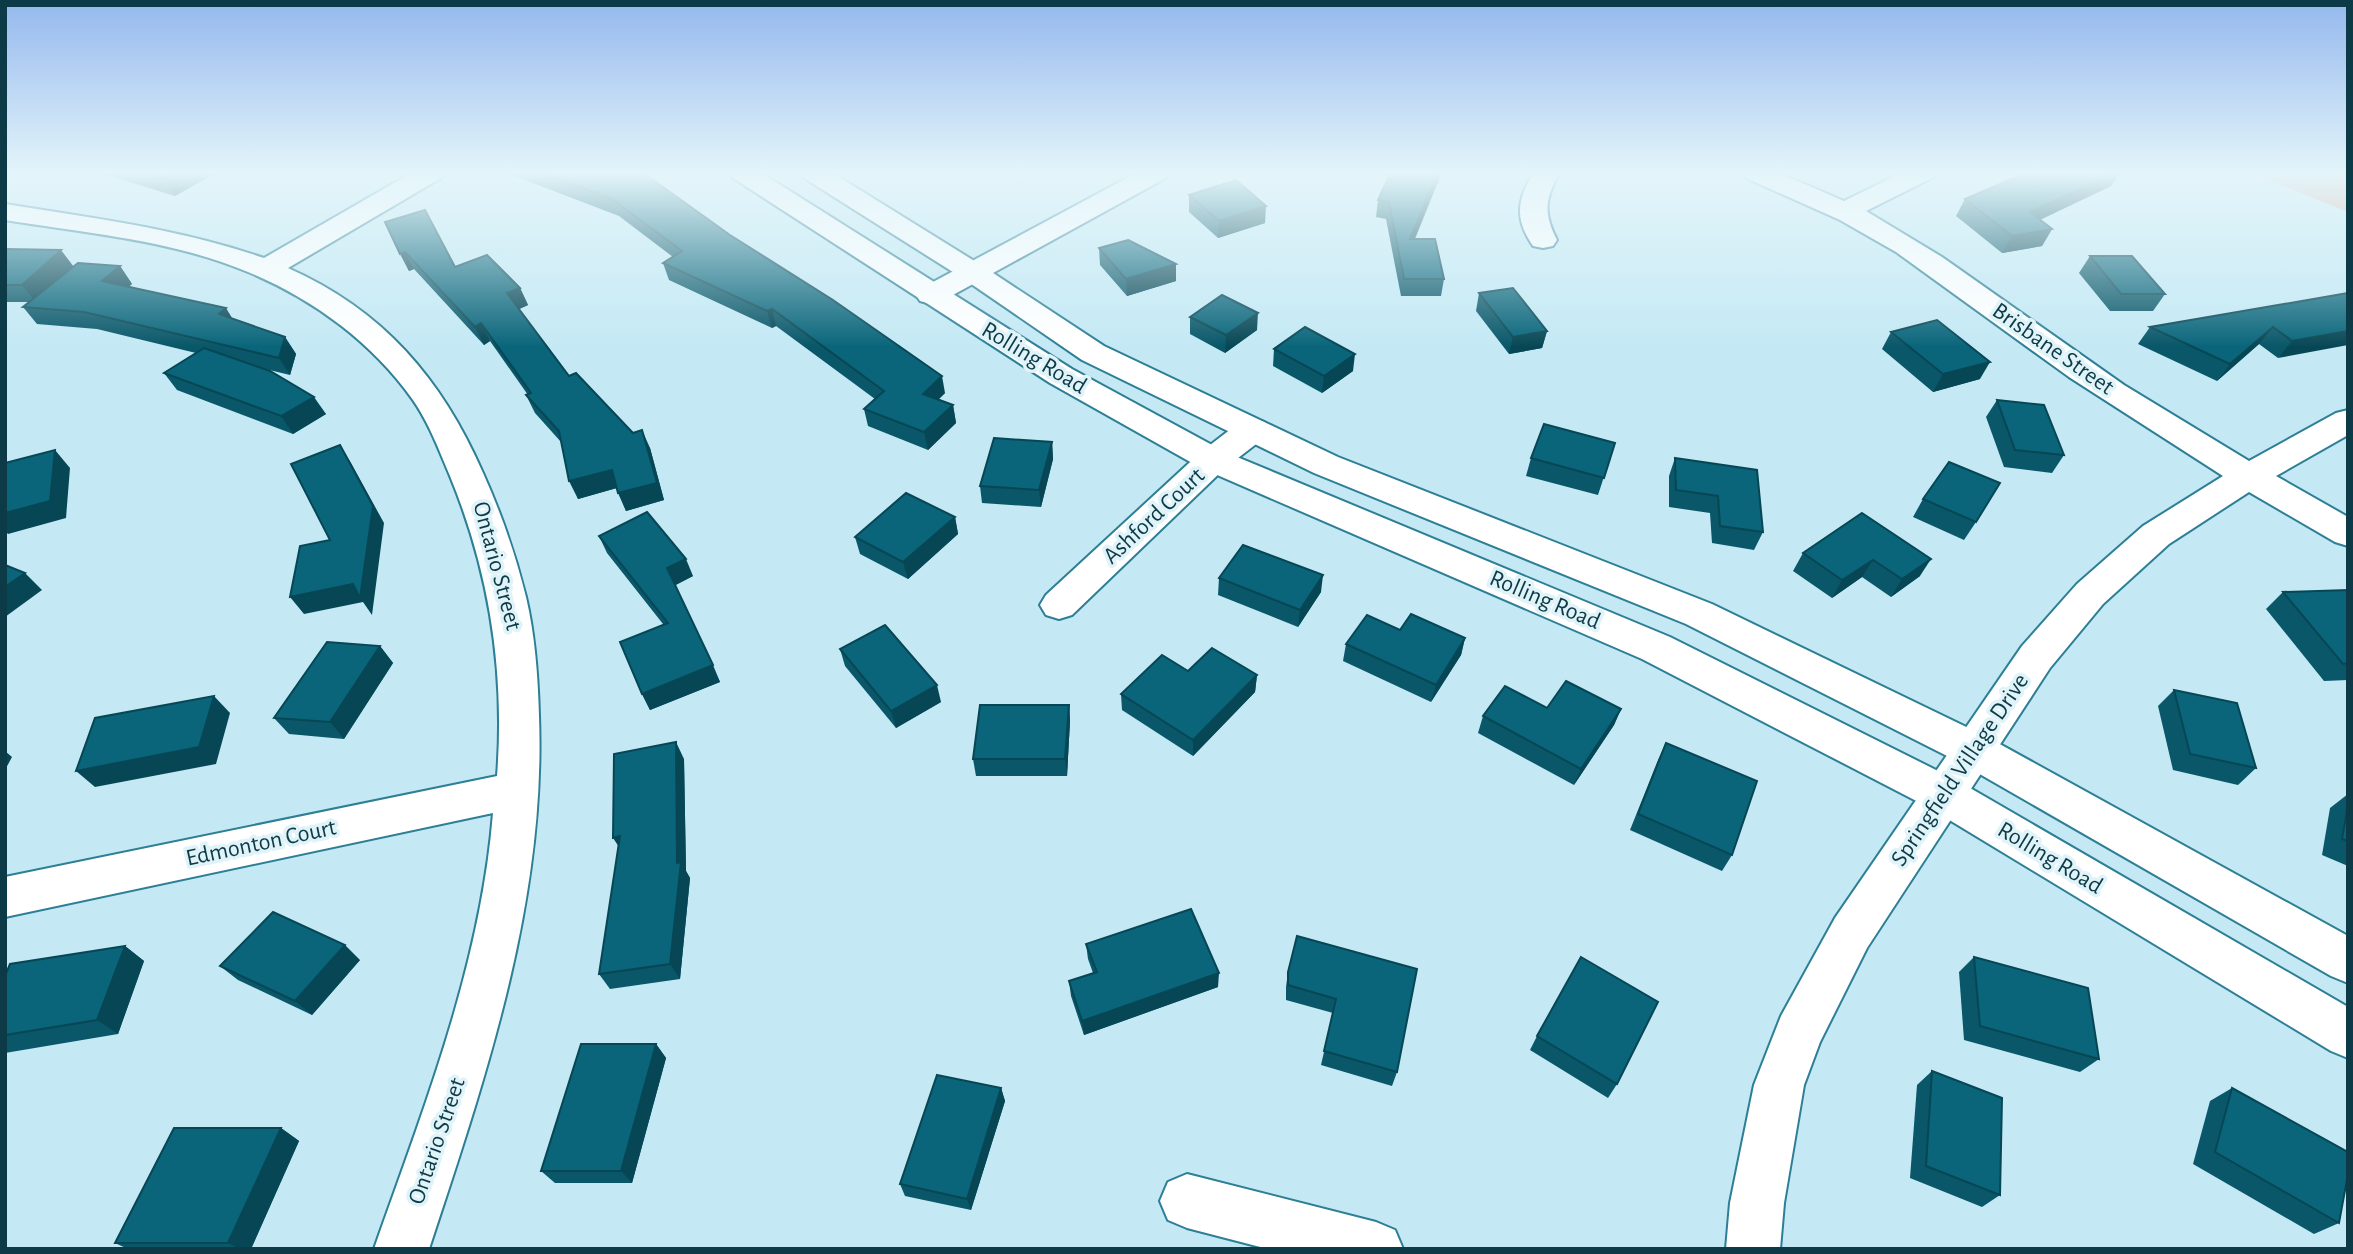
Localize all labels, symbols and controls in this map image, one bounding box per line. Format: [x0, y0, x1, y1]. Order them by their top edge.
street label: Brisbane Street [1988, 298, 2118, 400]
street label: Rolling Road [977, 317, 1091, 399]
street label: Ashford Court [1099, 463, 1209, 569]
street label: Ontario Street [468, 499, 526, 633]
street label: Rolling Road [1486, 566, 1604, 634]
street label: Springfield Village Drive [1887, 669, 2033, 871]
street label: Edmonton Court [184, 815, 339, 871]
street label: Rolling Road [1993, 817, 2107, 899]
street label: Ontario Street [404, 1074, 470, 1207]

